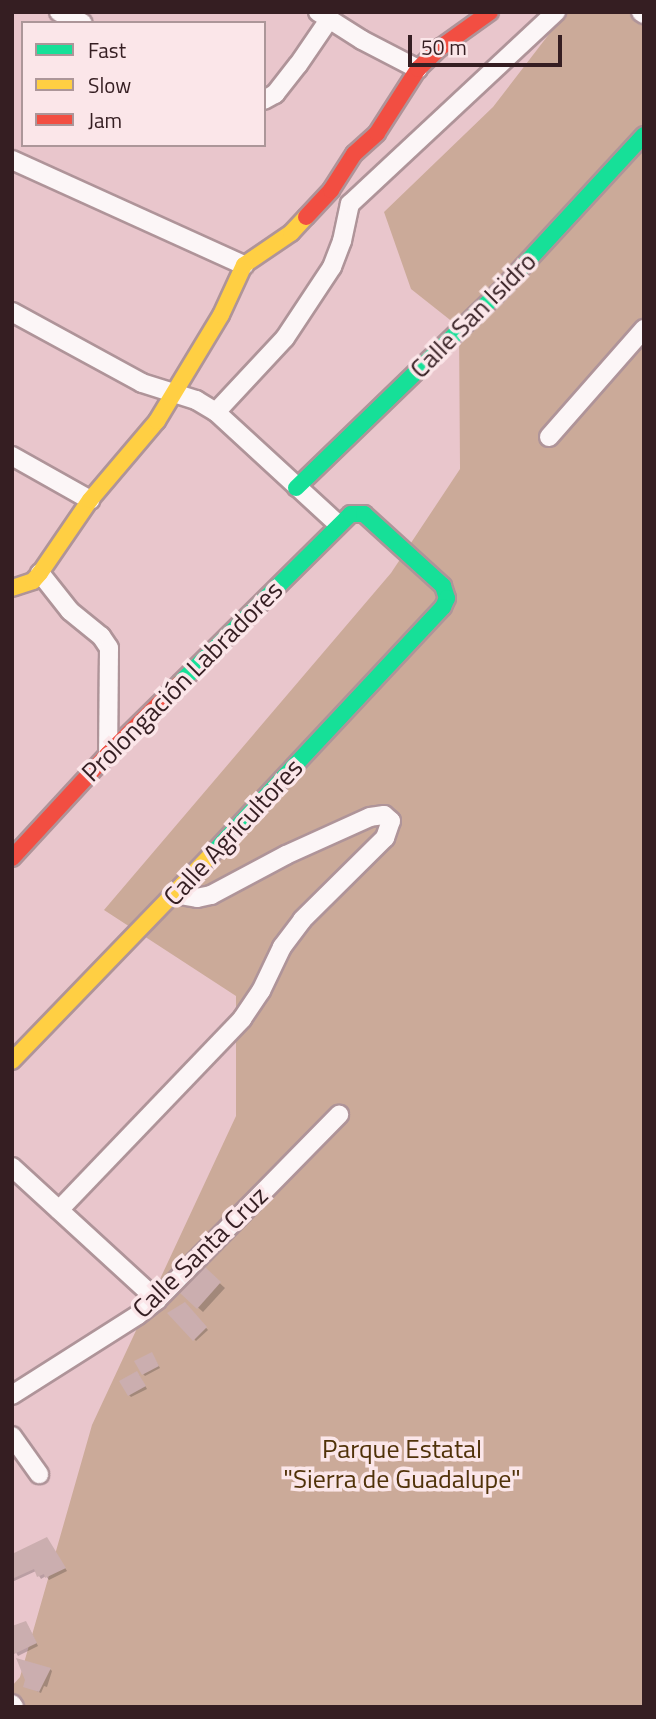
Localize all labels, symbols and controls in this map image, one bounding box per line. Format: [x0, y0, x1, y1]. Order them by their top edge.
legend [21, 21, 266, 147]
scale bar [411, 21, 565, 65]
text: 50 m [421, 31, 467, 63]
text: Fast [88, 34, 126, 66]
text: Slow [88, 69, 131, 101]
text: Jam [88, 104, 122, 136]
street label: Calle San Isidro [404, 246, 542, 384]
street label: Prolongación Labradores [75, 574, 289, 788]
street label: Calle Agricultores [157, 752, 309, 912]
street label: Calle Santa Cruz [126, 1180, 274, 1324]
park label: Parque Estatal "Sierra de Guadalupe" [283, 1433, 521, 1494]

